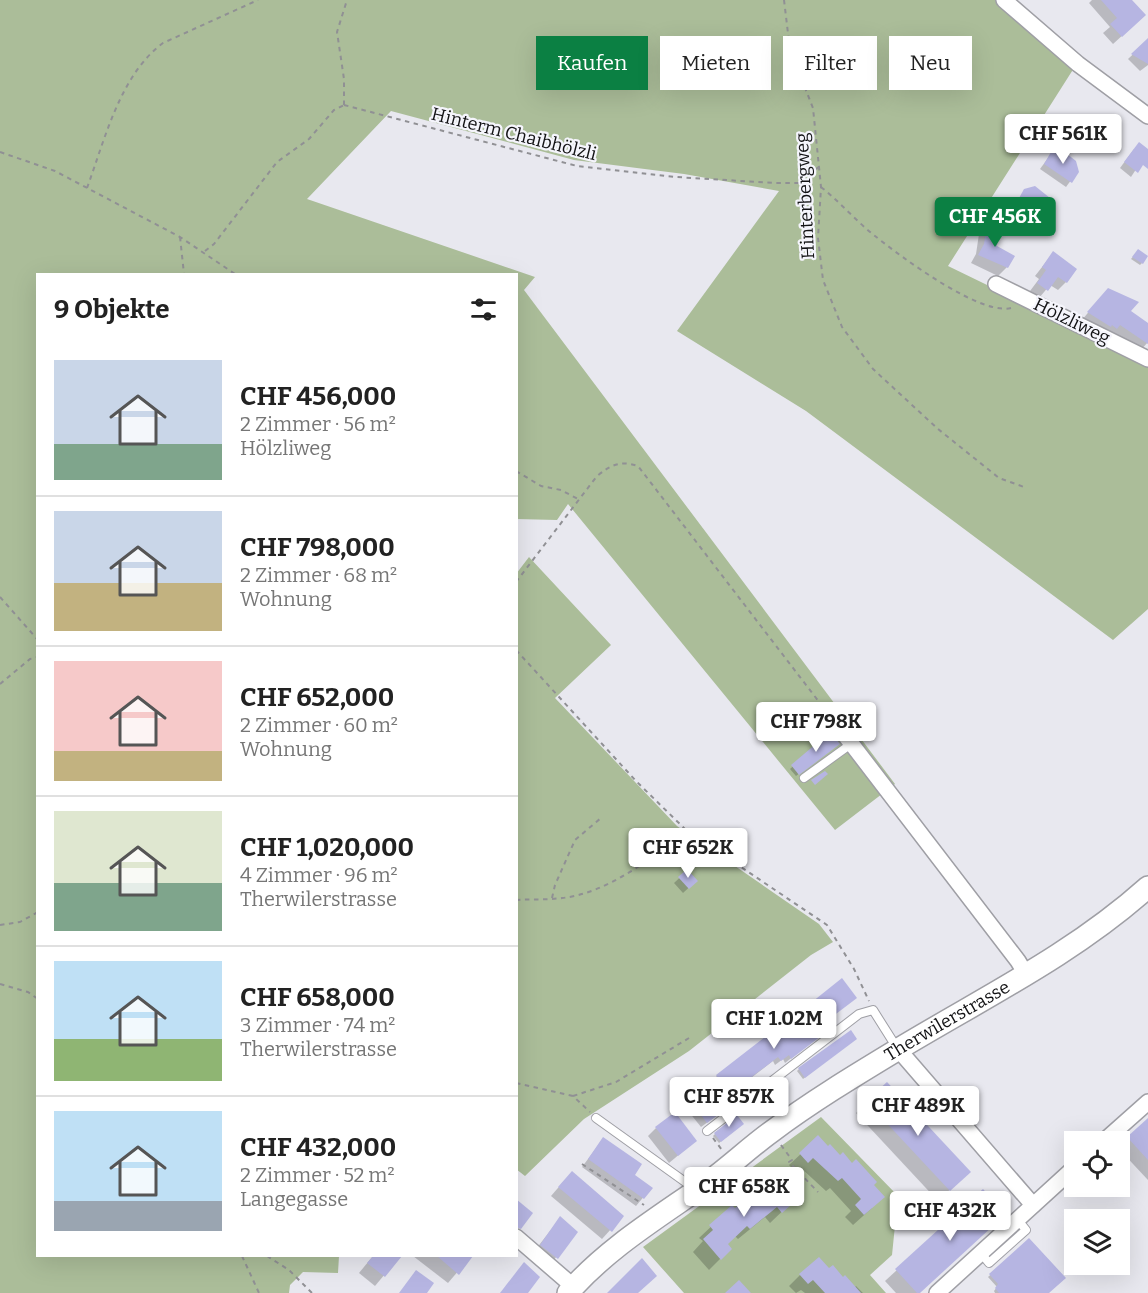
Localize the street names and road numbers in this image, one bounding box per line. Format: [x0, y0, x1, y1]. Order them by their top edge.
street label: Hinterm Chaibhölzli [429, 103, 599, 165]
street label: Hinterbergweg [791, 132, 819, 260]
street label: Hölzliweg [1030, 293, 1114, 349]
street label: Therwilerstrasse [880, 976, 1014, 1066]

